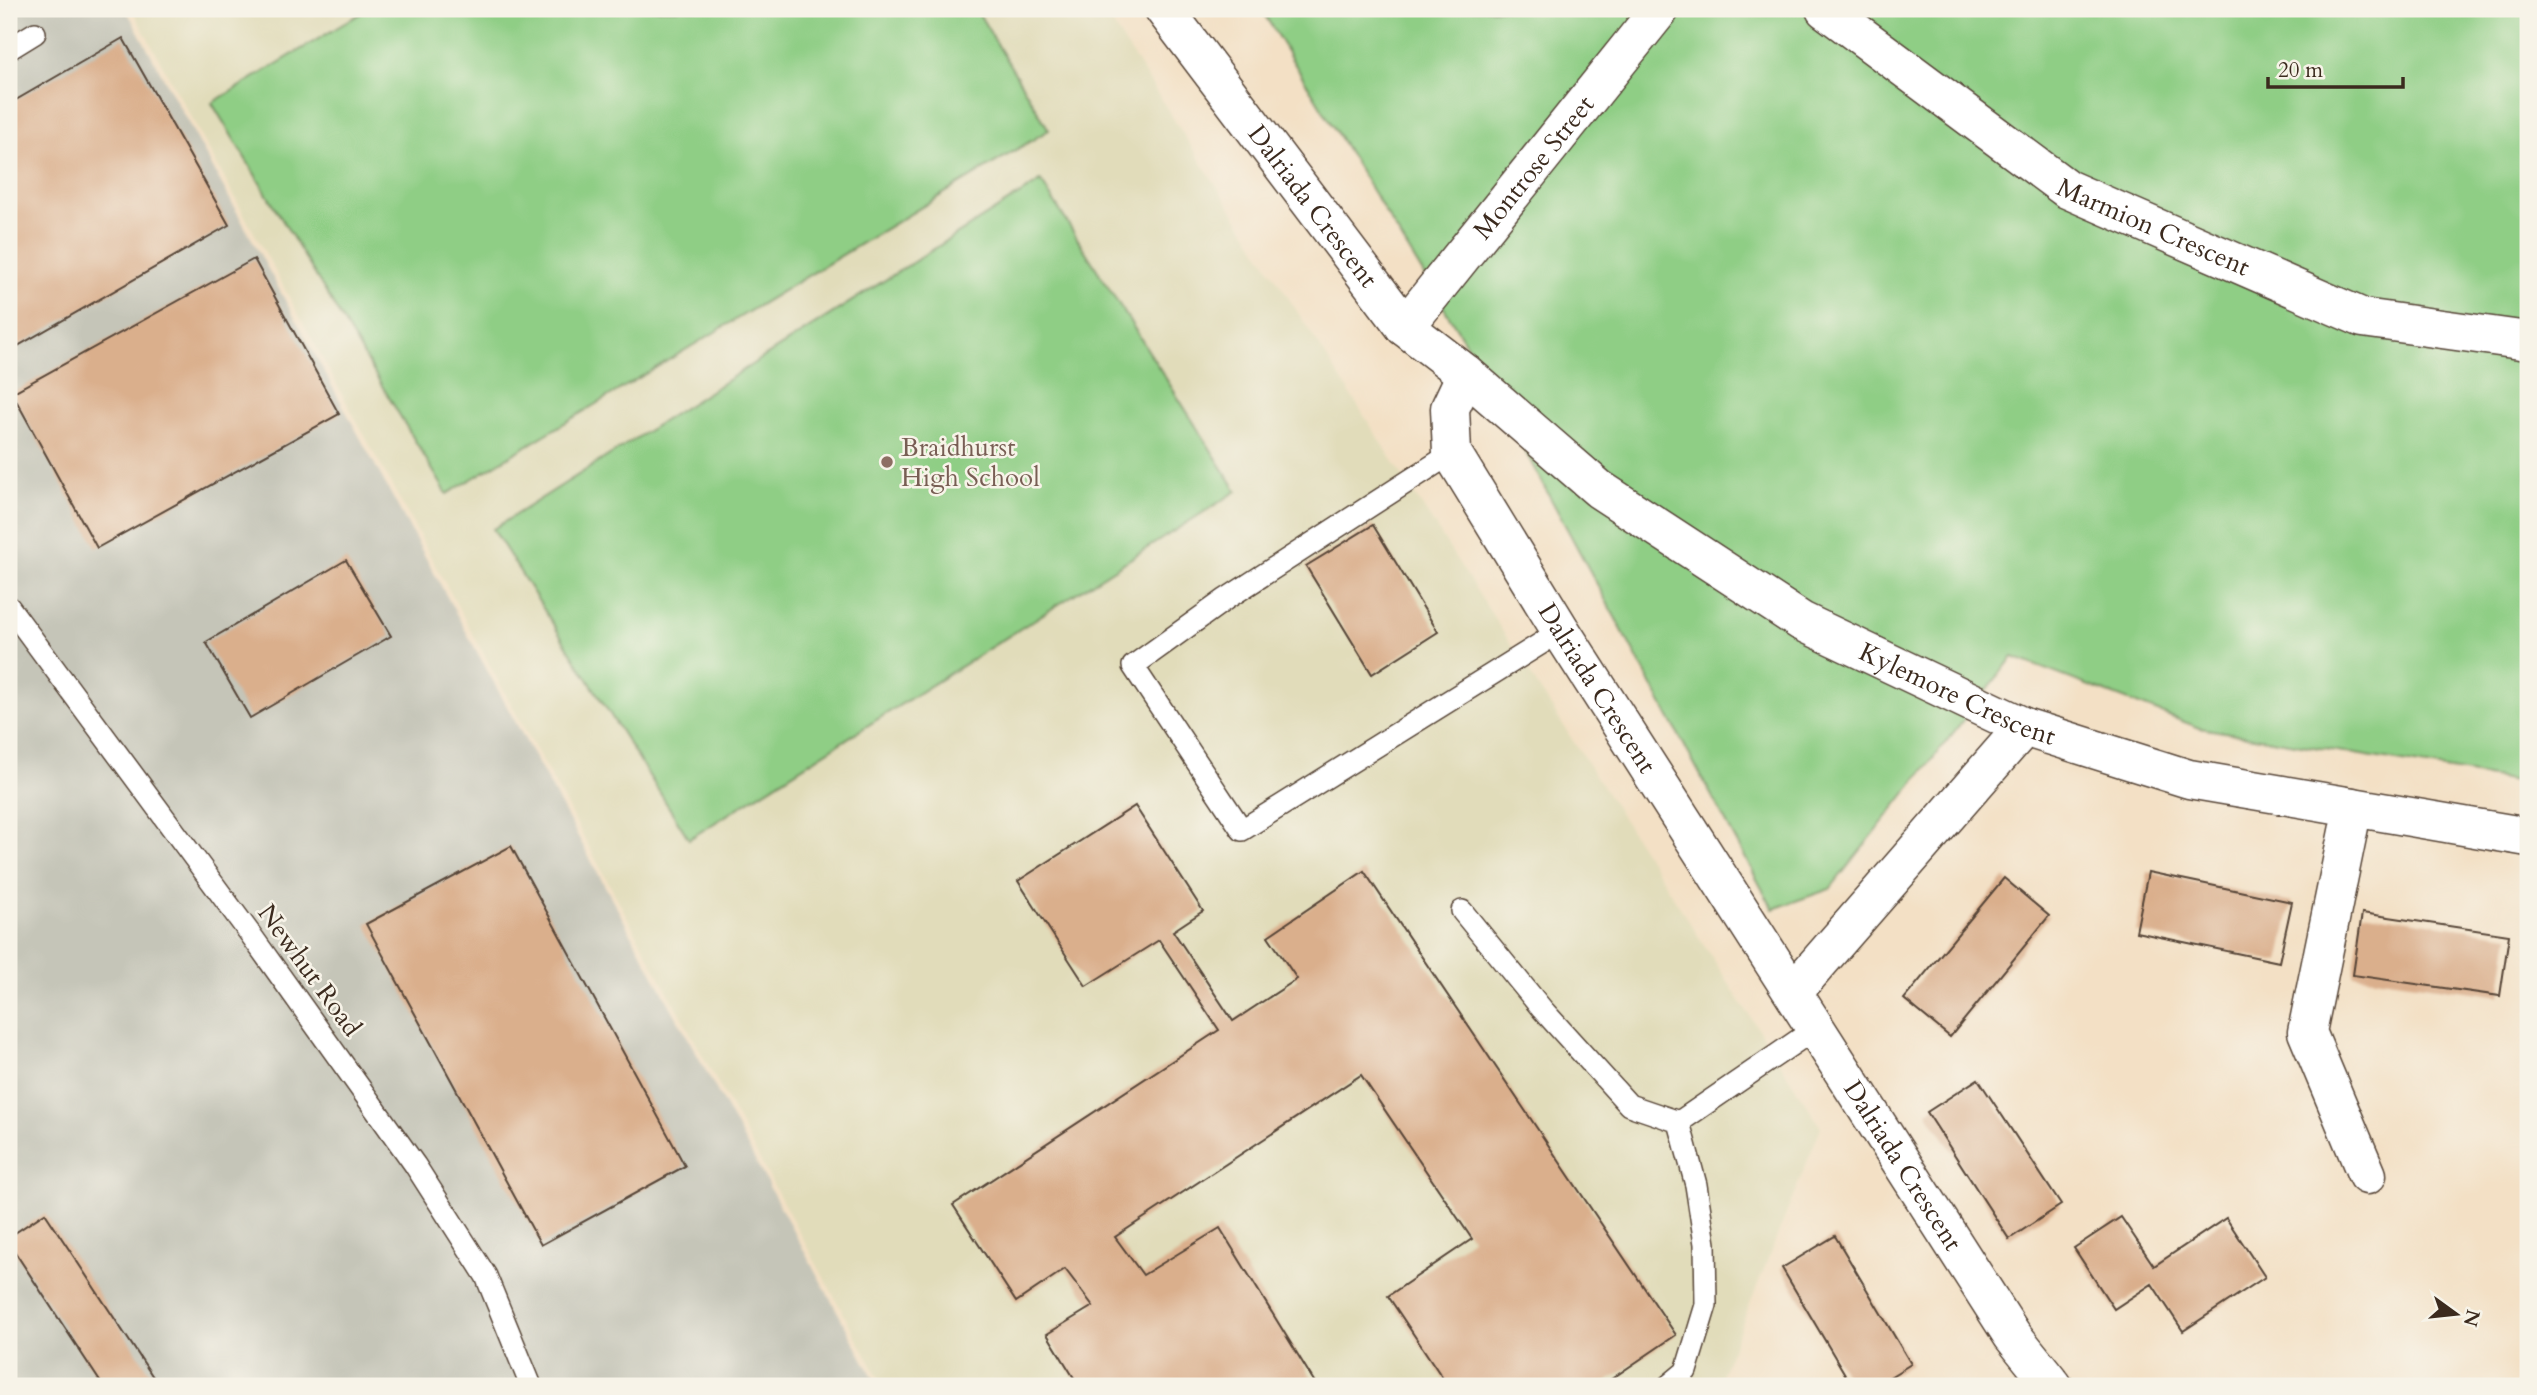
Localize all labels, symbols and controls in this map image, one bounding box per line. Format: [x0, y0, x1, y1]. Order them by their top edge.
scale bar [2268, 46, 2402, 90]
text: 20 m [2278, 56, 2323, 85]
street label: Montrose Street [1465, 88, 1602, 247]
street label: Dalriada Crescent [1240, 118, 1386, 295]
street label: Marmion Crescent [2051, 170, 2255, 285]
place label: Braidhurst High School [901, 430, 1040, 495]
marker: Braidhurst High School [879, 454, 895, 470]
street label: Dalriada Crescent [1530, 596, 1665, 780]
street label: Kylemore Crescent [1853, 634, 2060, 754]
street label: Newhut Road [250, 897, 370, 1044]
street label: Dalriada Crescent [1835, 1074, 1970, 1257]
north arrow [2422, 1280, 2492, 1350]
text: N [2457, 1307, 2486, 1330]

